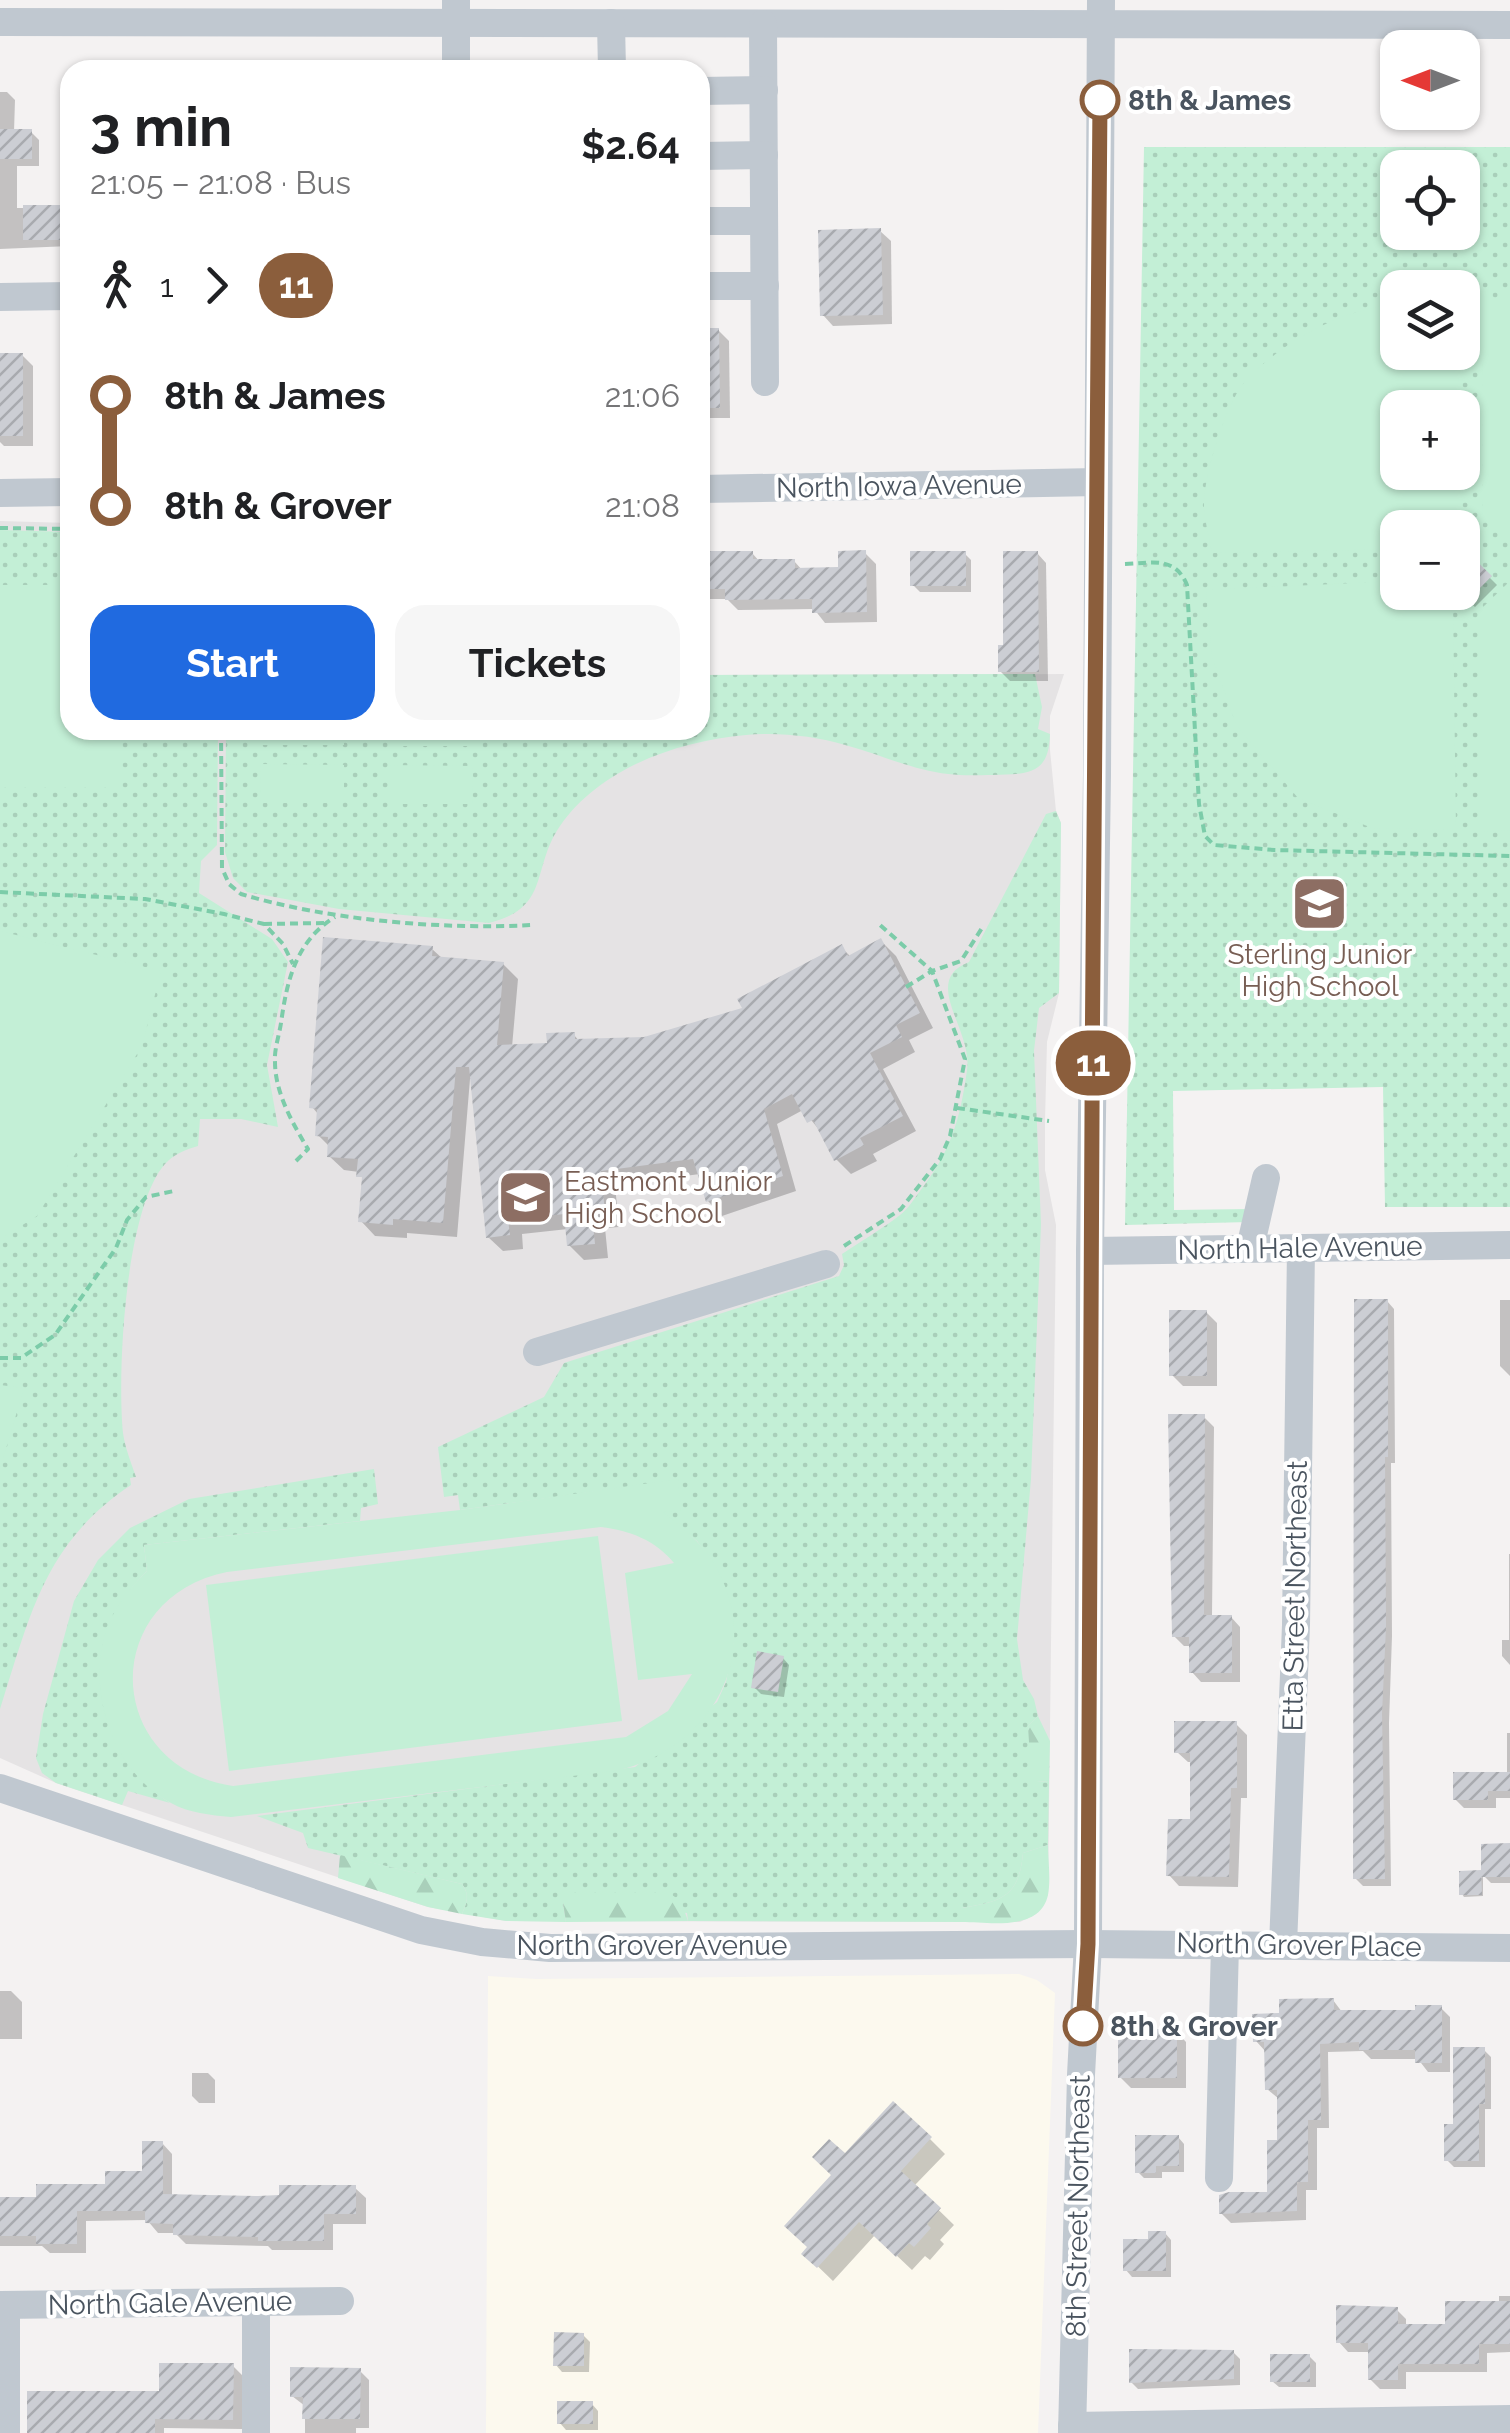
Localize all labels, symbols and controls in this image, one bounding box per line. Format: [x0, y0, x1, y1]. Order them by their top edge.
north arrow [1380, 30, 1480, 130]
map controls [1380, 30, 1480, 610]
marker: 8th & James [1081, 81, 1119, 119]
place label: 8th & James [1128, 84, 1291, 117]
text: 3 min [90, 94, 232, 159]
text: $2.64 [581, 123, 680, 168]
button: locate [1380, 150, 1480, 250]
text: 21:05 – 21:08 · Bus [90, 164, 351, 201]
icon: walk [90, 258, 145, 313]
icon: forward [189, 258, 244, 313]
text: 11 [279, 265, 313, 306]
text: 1 [160, 267, 174, 304]
button: layers [1380, 270, 1480, 370]
text: 8th & James [164, 373, 386, 418]
text: 21:06 [605, 377, 680, 414]
button: + [1380, 390, 1480, 490]
street label: North Iowa Avenue [776, 467, 1022, 505]
text: 8th & Grover [164, 483, 392, 528]
text: 21:08 [605, 487, 680, 524]
button: − [1380, 510, 1480, 610]
button: Start [90, 605, 375, 720]
button: Tickets [395, 605, 680, 720]
school or university icon: Sterling Junior High School [1290, 873, 1350, 933]
place label: Sterling Junior High School [1228, 938, 1413, 1003]
line badge: 11 [1048, 1030, 1138, 1096]
text: 11 [1076, 1043, 1110, 1084]
place label: Eastmont Junior High School [564, 1165, 773, 1230]
school or university icon: Eastmont Junior High School [495, 1167, 555, 1227]
street label: North Hale Avenue [1177, 1229, 1423, 1267]
street label: Etta Street Northeast [1276, 1460, 1314, 1732]
street label: North Grover Place [1176, 1926, 1422, 1964]
street label: North Grover Avenue [517, 1929, 787, 1962]
marker: 8th & Grover [1064, 2007, 1102, 2045]
place label: 8th & Grover [1110, 2010, 1278, 2043]
street label: 8th Street Northeast [1059, 2074, 1097, 2337]
street label: North Gale Avenue [47, 2284, 293, 2322]

